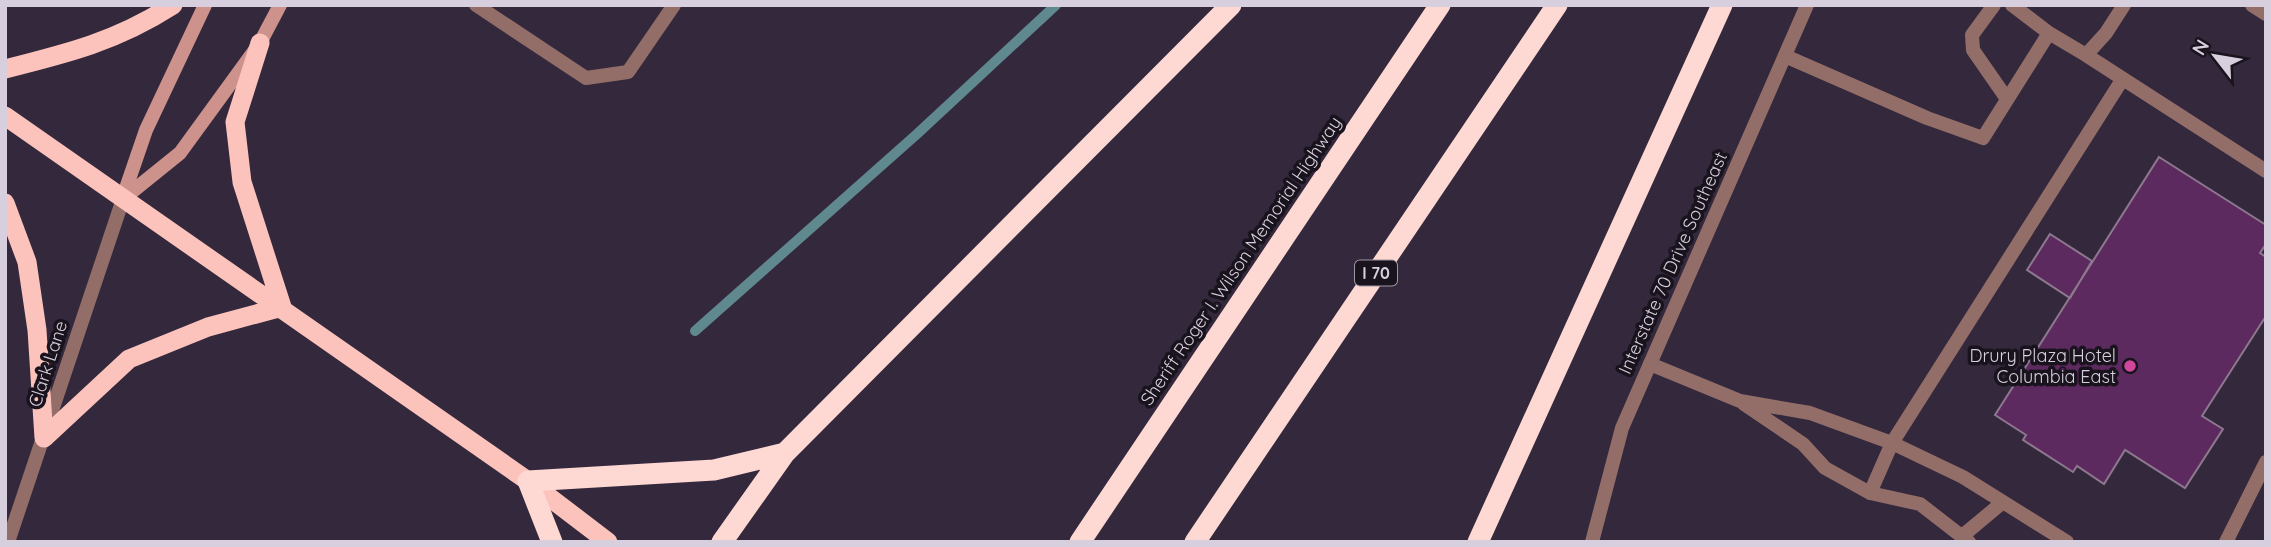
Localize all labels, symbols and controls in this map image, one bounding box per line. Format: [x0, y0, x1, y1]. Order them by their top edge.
north arrow [2180, 21, 2250, 91]
text: N [2187, 35, 2214, 59]
street label: Sheriff Roger I. Wilson Memorial Highway [1135, 112, 1346, 410]
street label: Interstate 70 Drive Southeast [1613, 148, 1732, 378]
road number: I 70 [1355, 260, 1397, 286]
street label: Clark Lane [23, 318, 72, 410]
place label: Drury Plaza Hotel Columbia East [1969, 344, 2116, 388]
marker: Drury Plaza Hotel Columbia East [2122, 358, 2138, 374]

